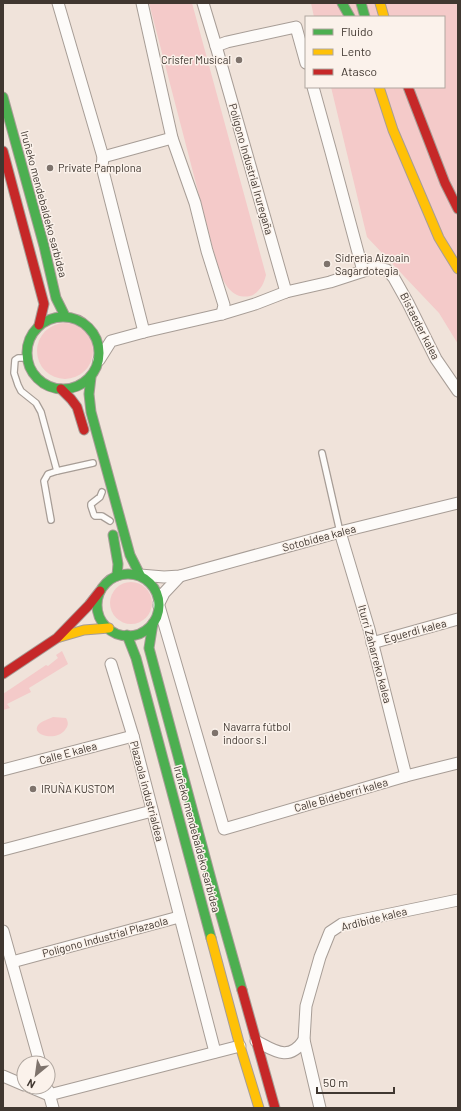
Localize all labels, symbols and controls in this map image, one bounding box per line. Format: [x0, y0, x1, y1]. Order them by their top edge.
legend [305, 16, 445, 88]
text: Fluido [341, 24, 373, 38]
text: Lento [341, 44, 371, 58]
place label: Crisfer Musical [161, 53, 231, 66]
marker: Crisfer Musical [234, 55, 244, 65]
text: Atasco [341, 64, 377, 78]
street label: Polígono Industrial Iruregaña [227, 102, 276, 236]
street label: Iruñeko mendebaldeko sarbidea [19, 129, 70, 279]
place label: Private Pamplona [58, 161, 141, 174]
marker: Private Pamplona [45, 163, 55, 173]
place label: Sidreria Aizoain Sagardotegia [335, 251, 409, 277]
marker: Sidreria Aizoain Sagardotegia [322, 259, 332, 269]
street label: Bistaeder kalea [398, 290, 443, 361]
street label: Sotobidea kalea [281, 521, 357, 554]
street label: Iturri Zaharreko kalea [356, 603, 395, 704]
street label: Eguerdi kalea [382, 616, 448, 645]
place label: Navarra fútbol indoor s.l [223, 720, 291, 746]
marker: Navarra fútbol indoor s.l [210, 728, 220, 738]
street label: Calle E kalea [38, 739, 98, 766]
street label: Plazaola industrialdea [128, 739, 167, 843]
street label: Iruñeko mendebaldeko sarbidea [172, 764, 223, 914]
street label: Calle Bideberri kalea [293, 775, 389, 814]
place label: IRUÑA KUSTOM [41, 782, 115, 795]
marker: IRUÑA KUSTOM [28, 784, 38, 794]
street label: Ardibide kalea [340, 904, 408, 933]
street label: Polígono Industrial Plazaola [41, 913, 169, 960]
north arrow [16, 1055, 56, 1095]
scale bar [317, 1069, 394, 1095]
text: 50 m [323, 1075, 348, 1089]
text: N [25, 1077, 37, 1092]

